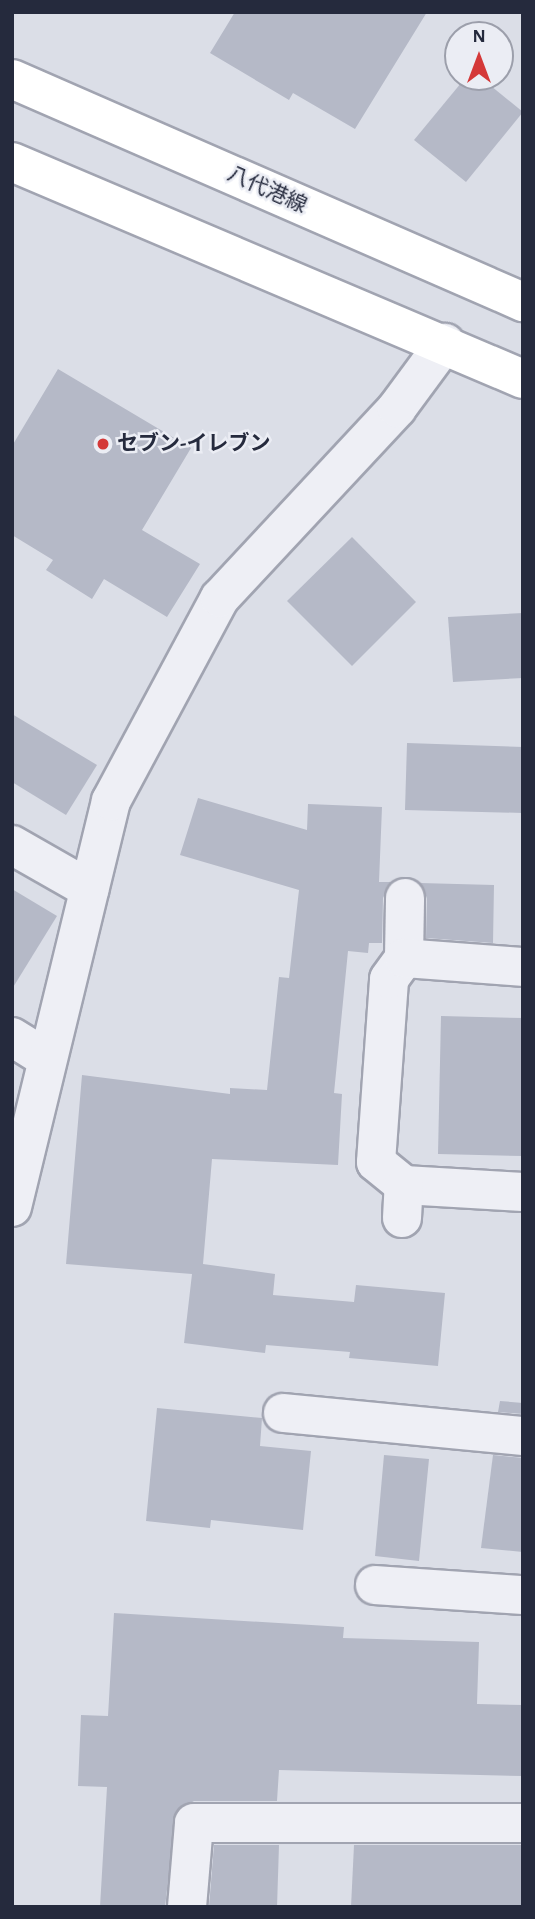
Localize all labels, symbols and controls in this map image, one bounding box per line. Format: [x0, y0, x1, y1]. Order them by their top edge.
north arrow [444, 21, 514, 91]
text: N [472, 27, 486, 46]
street label: 八代港線 [224, 161, 310, 219]
place label: セブン-イレブン [117, 431, 270, 457]
marker: セブン-イレブン [95, 436, 111, 452]

